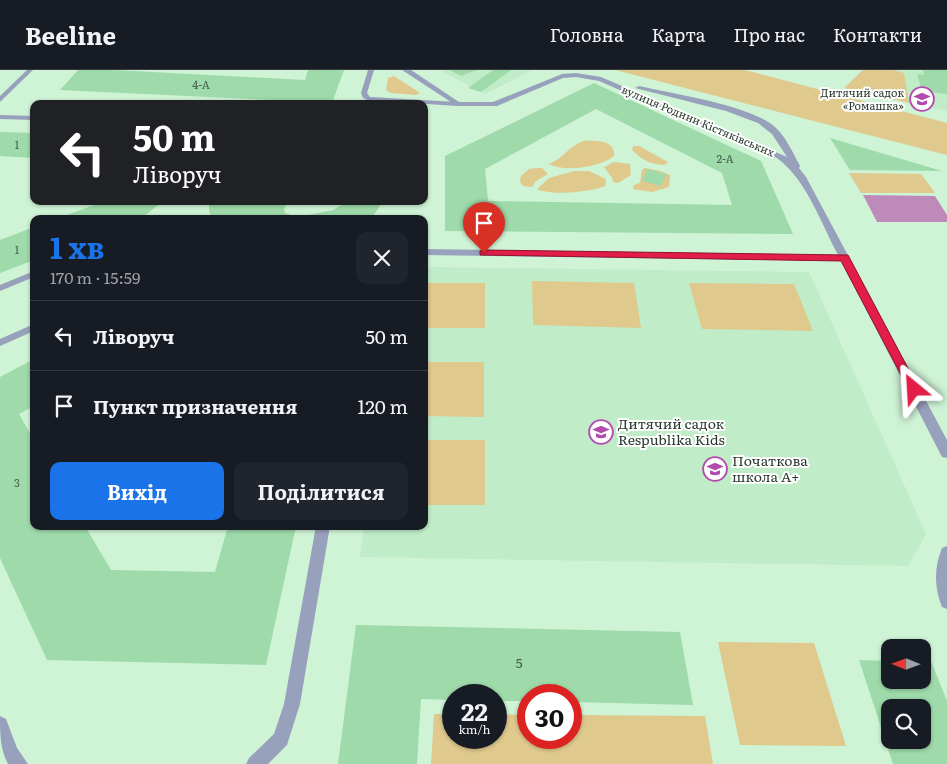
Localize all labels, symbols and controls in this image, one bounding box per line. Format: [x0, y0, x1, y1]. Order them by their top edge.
text: Beeline [25, 17, 116, 52]
text: Головна [550, 21, 624, 48]
text: Карта [652, 21, 706, 48]
text: Про нас [734, 21, 805, 48]
text: Контакти [833, 21, 922, 48]
house number: 4-А [192, 76, 210, 92]
street label: вулиця Родини Кістяківських [619, 81, 778, 160]
place label: Дитячий садок «Ромашка» [821, 84, 904, 113]
school or university icon: Дитячий садок «Ромашка» [909, 86, 935, 112]
text: 50 m [133, 110, 216, 162]
icon: left [50, 120, 115, 185]
house number: 1 [15, 136, 20, 152]
house number: 2-А [716, 150, 734, 166]
text: Ліворуч [133, 157, 222, 190]
pin [463, 202, 505, 253]
icon: arrive [470, 209, 498, 237]
text: 1 хв [50, 224, 104, 268]
button: close [356, 232, 408, 284]
house number: 1 [15, 241, 20, 257]
text: 170 m · 15:59 [50, 265, 140, 289]
icon: left [50, 322, 78, 350]
text: Ліворуч [93, 322, 174, 350]
text: 50 m [365, 322, 408, 350]
position arrow [887, 362, 939, 414]
icon: arrive [50, 392, 78, 420]
text: Пункт призначення [93, 392, 297, 420]
text: 120 m [357, 392, 408, 420]
place label: Дитячий садок Respublika Kids [618, 413, 725, 449]
school or university icon: Дитячий садок Respublika Kids [588, 419, 614, 445]
place label: Початкова школа А+ [732, 450, 808, 486]
school or university icon: Початкова школа А+ [702, 456, 728, 482]
button: Вихід [50, 462, 224, 520]
button: Поділитися [234, 462, 408, 520]
house number: 3 [14, 474, 20, 490]
north arrow [881, 639, 931, 689]
map controls [881, 639, 931, 749]
house number: 5 [515, 652, 523, 672]
speed limit sign: 30 [517, 684, 582, 749]
text: 22 [461, 692, 488, 729]
button: search [881, 699, 931, 749]
text: km/h [459, 720, 490, 738]

